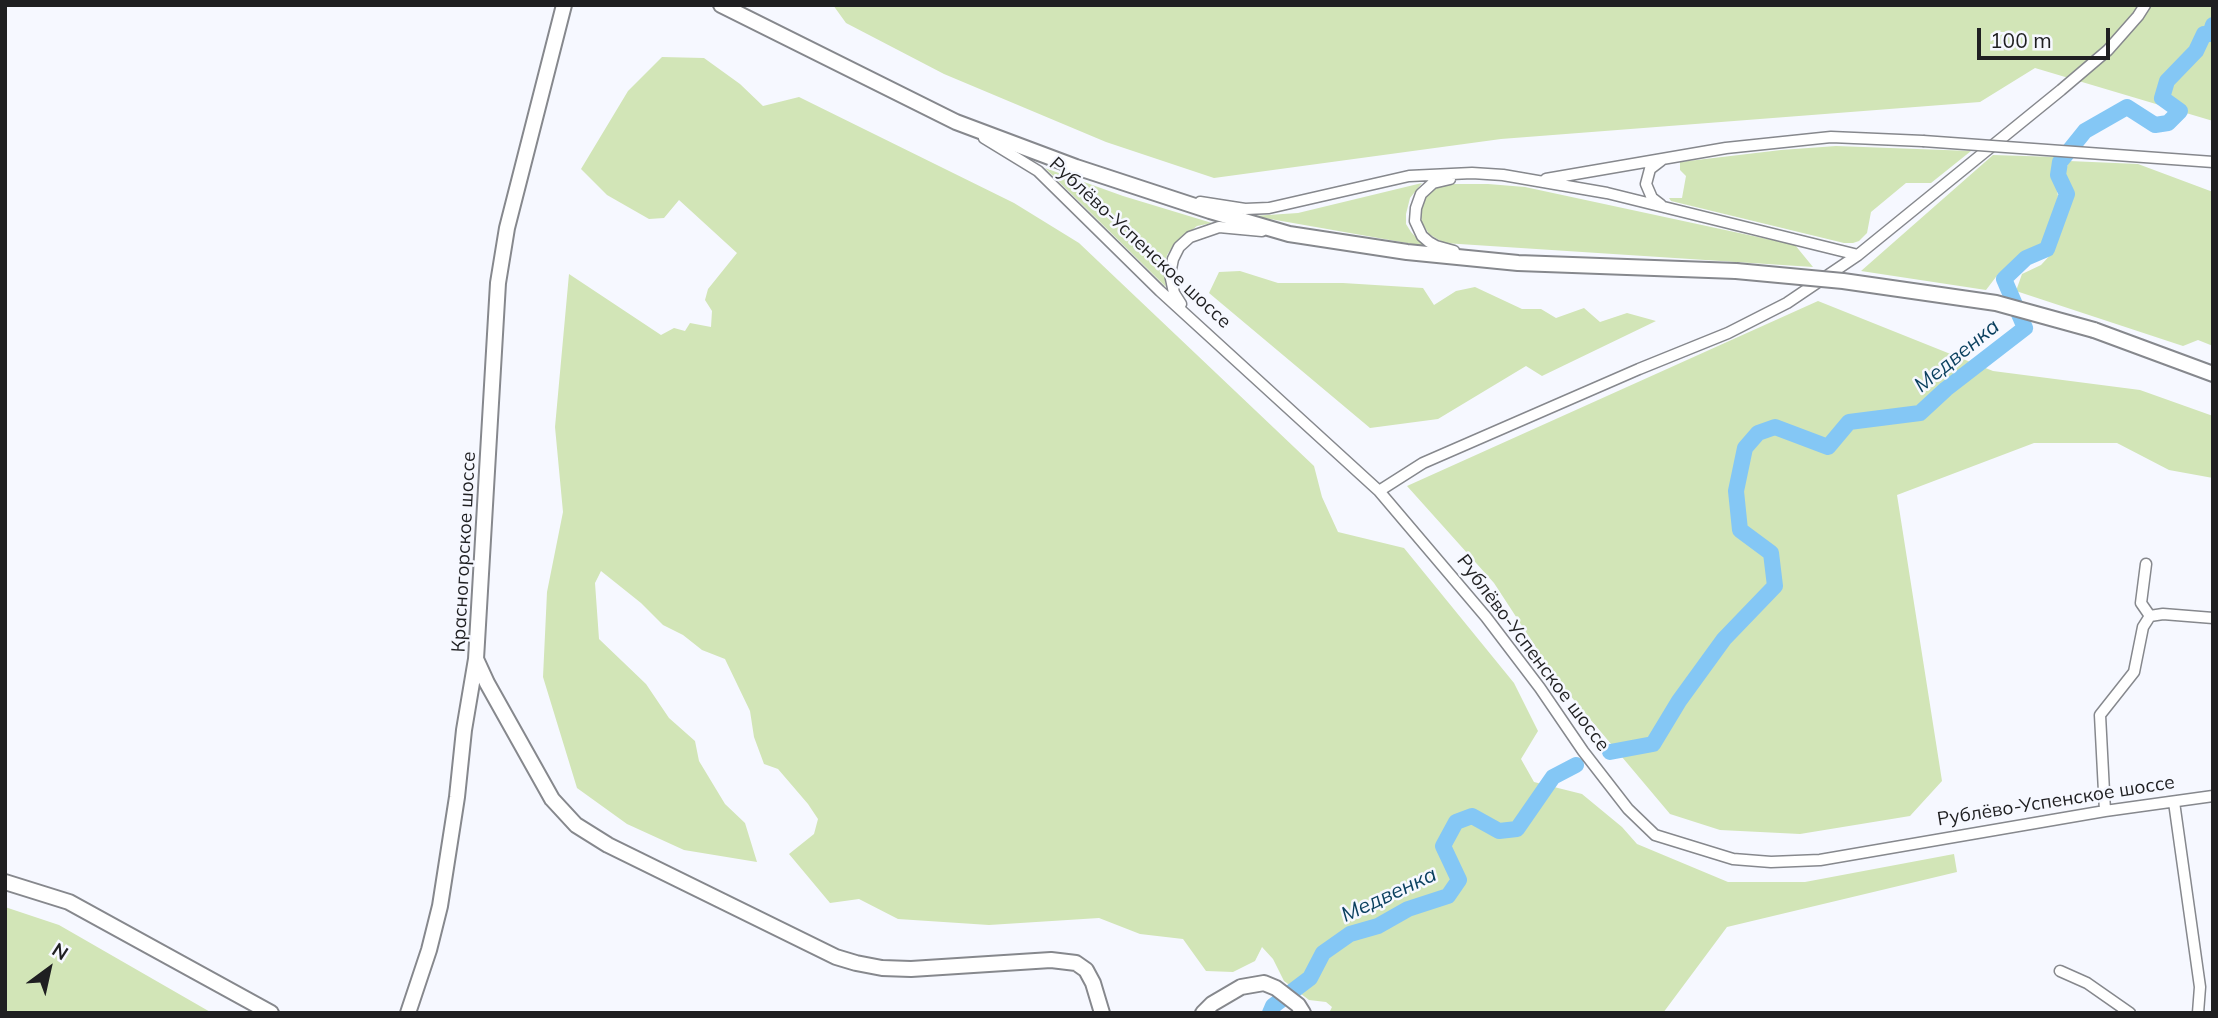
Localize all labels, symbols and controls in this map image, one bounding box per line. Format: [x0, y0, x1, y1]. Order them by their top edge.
scale bar [1980, 14, 2113, 58]
text: 100 m [1990, 27, 2052, 53]
street label: Рублёво-Успенское шоссе [1044, 153, 1236, 333]
water label: Медвенка [1909, 314, 2005, 398]
street label: Красногорское шоссе [447, 451, 481, 653]
street label: Рублёво-Успенское шоссе [1452, 550, 1614, 756]
street label: Рублёво-Успенское шоссе [1936, 771, 2176, 831]
water label: Медвенка [1337, 862, 1441, 928]
north arrow [14, 934, 84, 1004]
text: N [48, 937, 73, 965]

